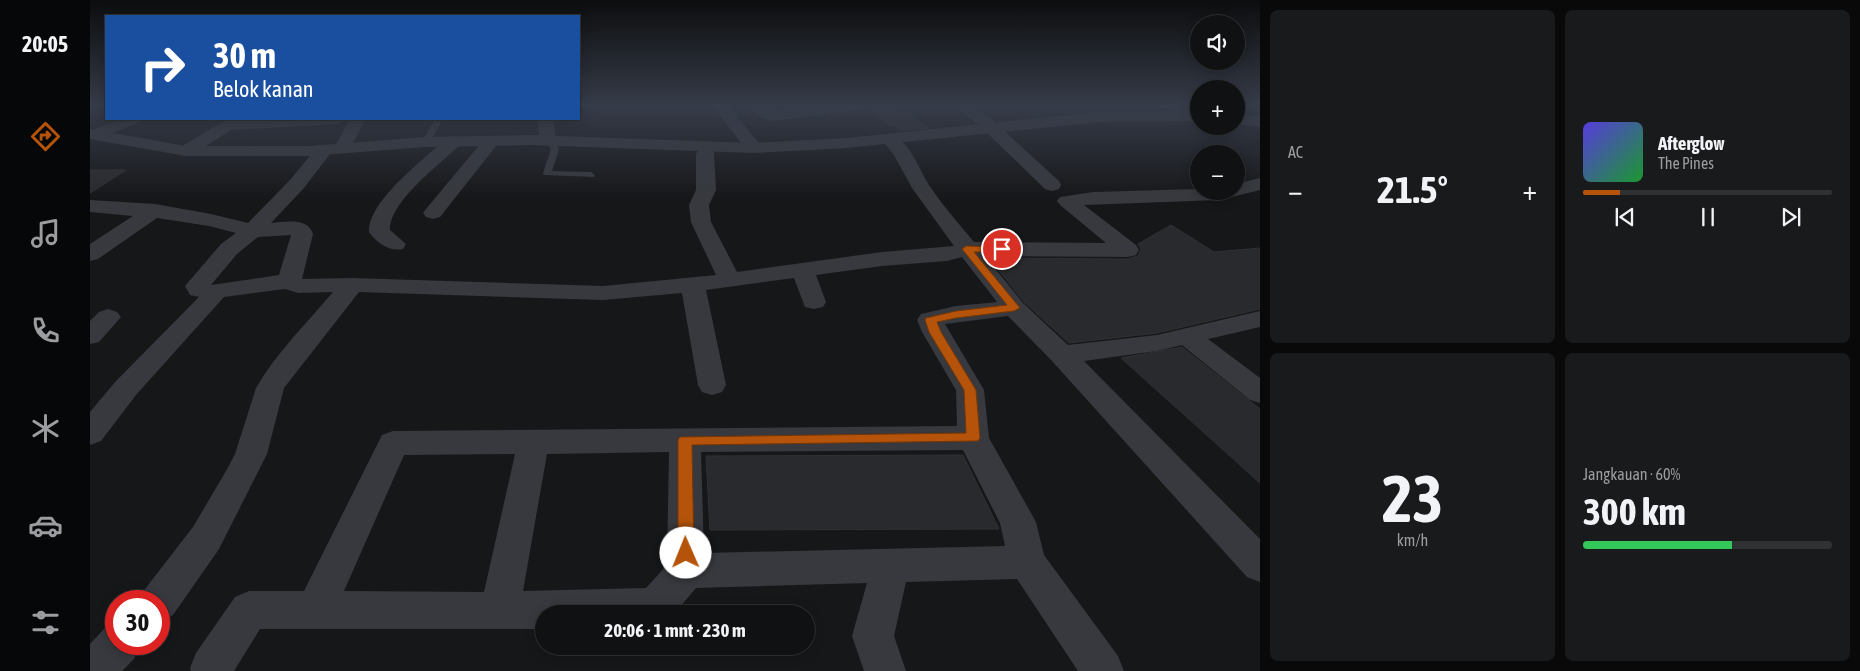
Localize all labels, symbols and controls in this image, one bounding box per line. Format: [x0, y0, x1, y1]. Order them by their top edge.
map controls [1190, 15, 1245, 200]
button: sound [1190, 15, 1245, 70]
text: 20:05 [22, 31, 68, 57]
icon: right [130, 35, 195, 100]
text: 30 m [213, 35, 276, 75]
text: Belok kanan [213, 76, 314, 102]
button: + [1190, 80, 1245, 135]
icon: directions [28, 119, 63, 154]
text: Afterglow [1658, 132, 1725, 154]
text: AC [1288, 143, 1303, 161]
button: − [1190, 145, 1245, 200]
text: The Pines [1658, 154, 1714, 172]
text: 21.5° [1377, 168, 1448, 211]
text: − [1288, 174, 1303, 206]
text: + [1522, 174, 1537, 206]
icon: previous [1611, 203, 1639, 231]
icon: pause [1694, 203, 1722, 231]
icon: next [1777, 203, 1805, 231]
icon: music [28, 216, 63, 251]
pin [981, 228, 1023, 270]
icon: arrive [988, 235, 1016, 263]
icon: phone [28, 313, 63, 348]
icon: climate [28, 411, 63, 446]
text: 23 [1382, 461, 1443, 536]
text: Jangkauan · 60% [1583, 465, 1680, 483]
text: 300 km [1583, 490, 1686, 533]
icon: car [28, 508, 63, 543]
position arrow [659, 526, 711, 578]
text: km/h [1397, 531, 1428, 549]
speed limit sign: 30 [105, 590, 170, 655]
icon: filters [28, 605, 63, 640]
text: 20:06 · 1 mnt · 230 m [604, 619, 746, 641]

